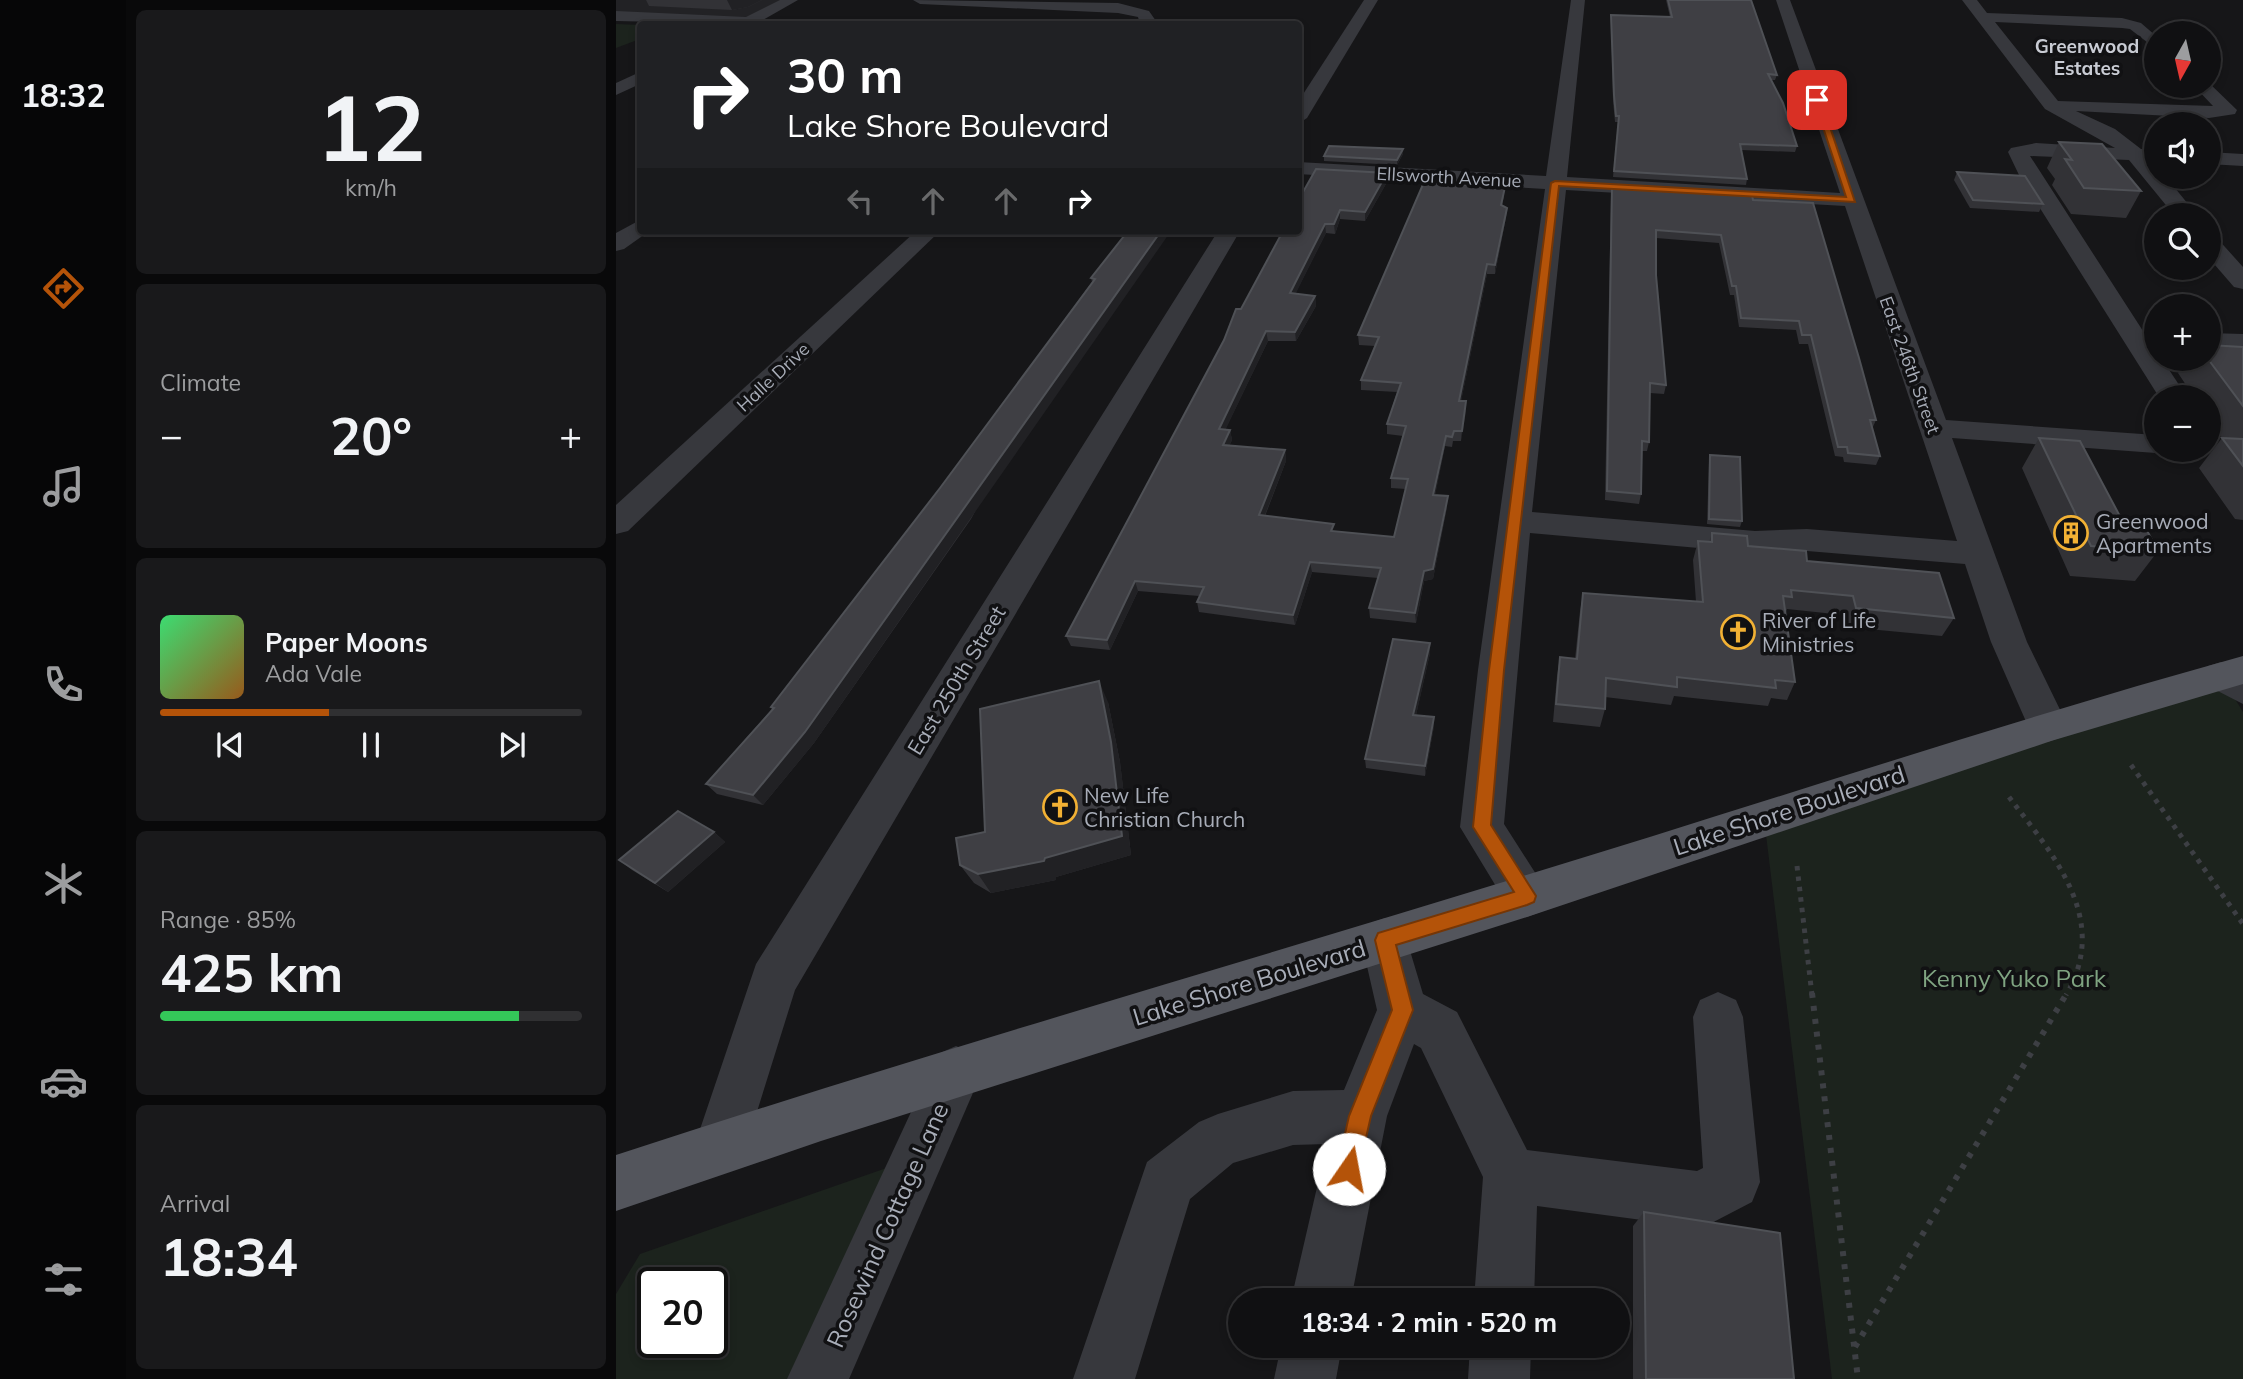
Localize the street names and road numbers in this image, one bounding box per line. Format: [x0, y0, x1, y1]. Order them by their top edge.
street label: Ellsworth Avenue [1376, 162, 1522, 192]
street label: East 246th Street [1874, 293, 1946, 437]
street label: Halle Drive [732, 338, 814, 416]
street label: East 250th Street [901, 601, 1011, 759]
street label: Lake Shore Boulevard [1669, 758, 1909, 862]
street label: Lake Shore Boulevard [1129, 932, 1369, 1032]
street label: Rosewind Cottage Lane [819, 1098, 955, 1352]

